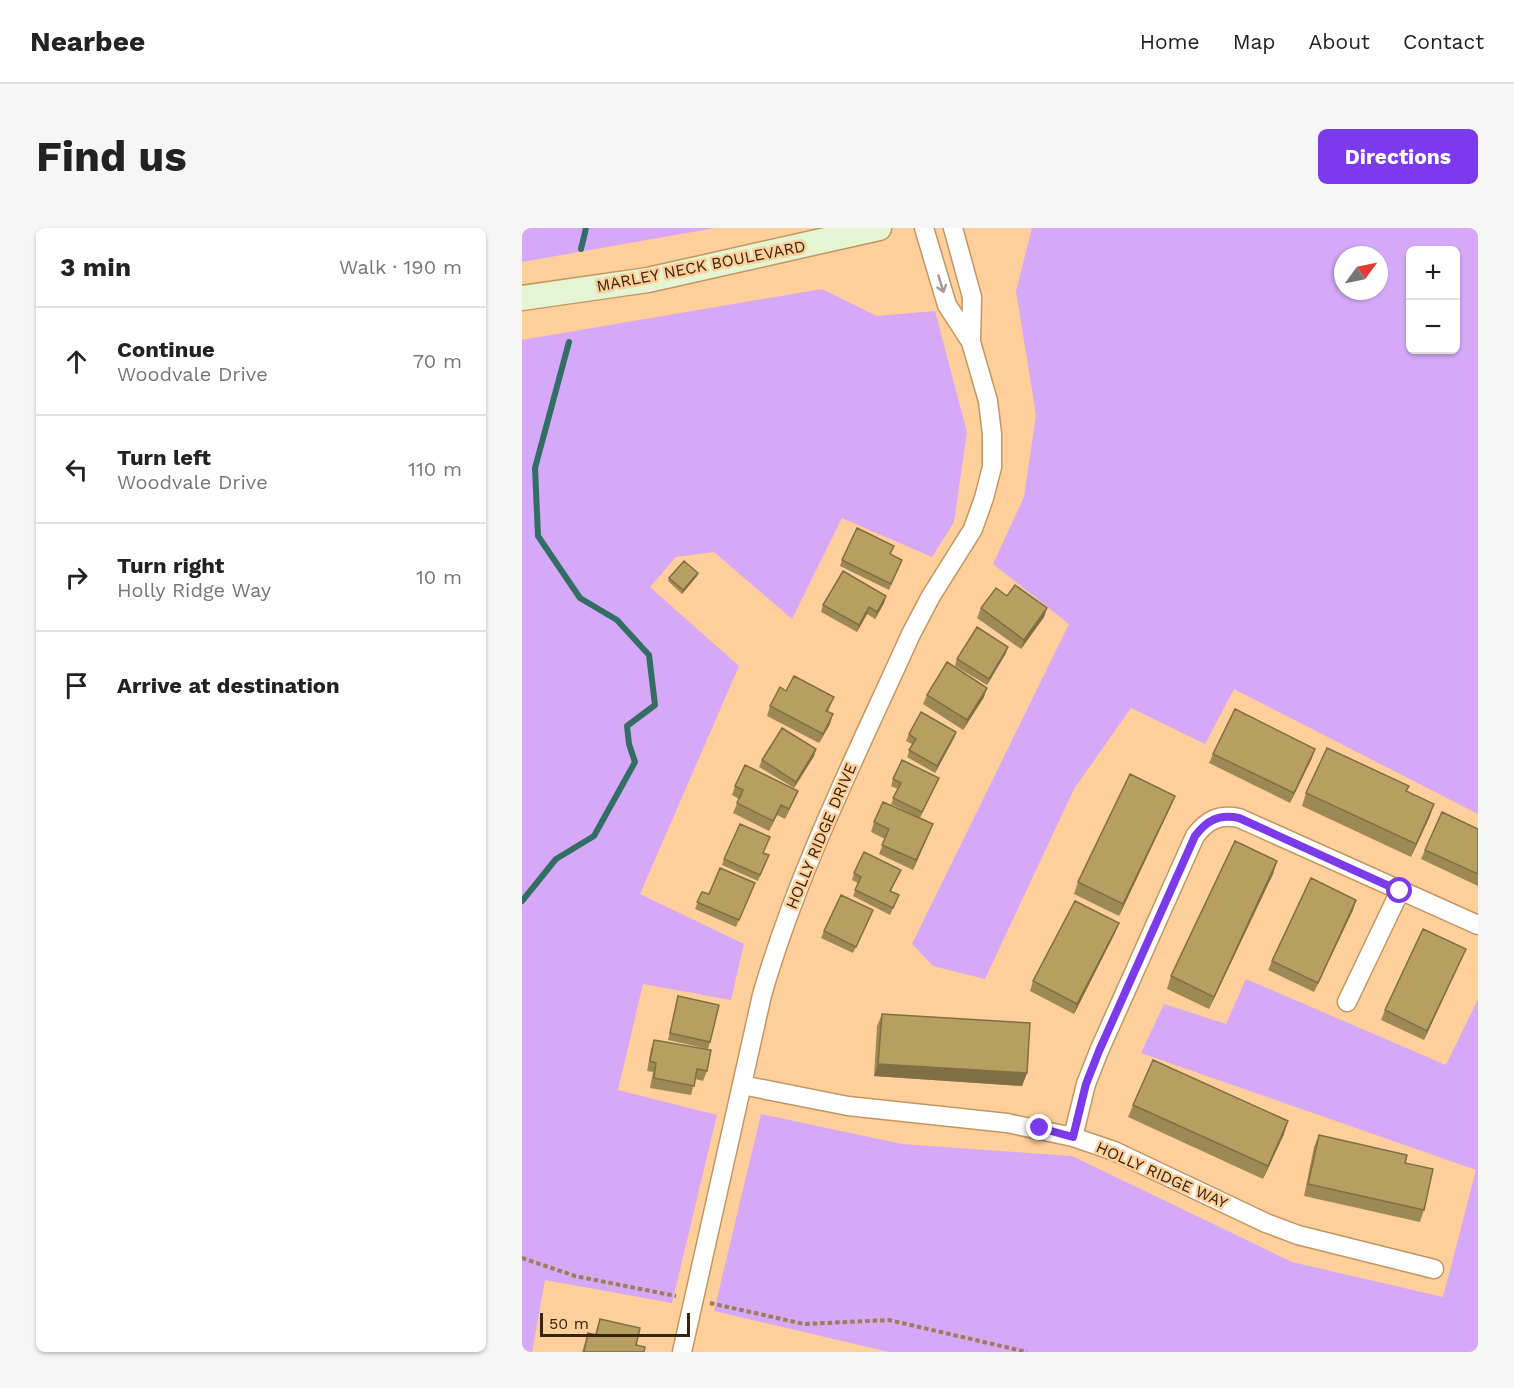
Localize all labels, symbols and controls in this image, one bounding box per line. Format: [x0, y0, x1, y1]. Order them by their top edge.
text: Nearbee [30, 25, 145, 58]
text: Home [1140, 29, 1200, 54]
text: Map [1233, 29, 1276, 54]
text: About [1309, 29, 1370, 54]
text: Contact [1403, 29, 1484, 54]
button: Directions [1318, 129, 1478, 184]
text: Find us [36, 132, 187, 181]
street label: MARLEY NECK BOULEVARD [595, 236, 807, 296]
north arrow [1334, 246, 1388, 300]
map controls [1406, 246, 1460, 354]
button: + [1406, 246, 1460, 300]
text: 3 min [60, 252, 131, 282]
text: Walk · 190 m [339, 255, 462, 279]
one-way arrow [936, 274, 947, 293]
button: − [1406, 300, 1460, 354]
text: Continue [117, 337, 215, 362]
icon: ahead [60, 345, 93, 378]
text: 70 m [413, 349, 462, 373]
text: Woodvale Drive [117, 362, 268, 386]
text: Turn left [117, 445, 211, 470]
icon: left [60, 453, 93, 486]
text: 110 m [408, 457, 462, 481]
text: Woodvale Drive [117, 470, 268, 494]
text: Turn right [117, 553, 224, 578]
icon: right [60, 561, 93, 594]
text: 10 m [416, 565, 462, 589]
text: Holly Ridge Way [117, 578, 271, 602]
icon: arrive [60, 669, 93, 702]
text: Arrive at destination [117, 673, 340, 698]
street label: HOLLY RIDGE DRIVE [782, 760, 860, 912]
route start [1386, 877, 1412, 903]
route end [1026, 1114, 1052, 1140]
street label: HOLLY RIDGE WAY [1093, 1137, 1231, 1213]
scale bar [540, 1310, 690, 1338]
text: 50 m [549, 1314, 589, 1333]

